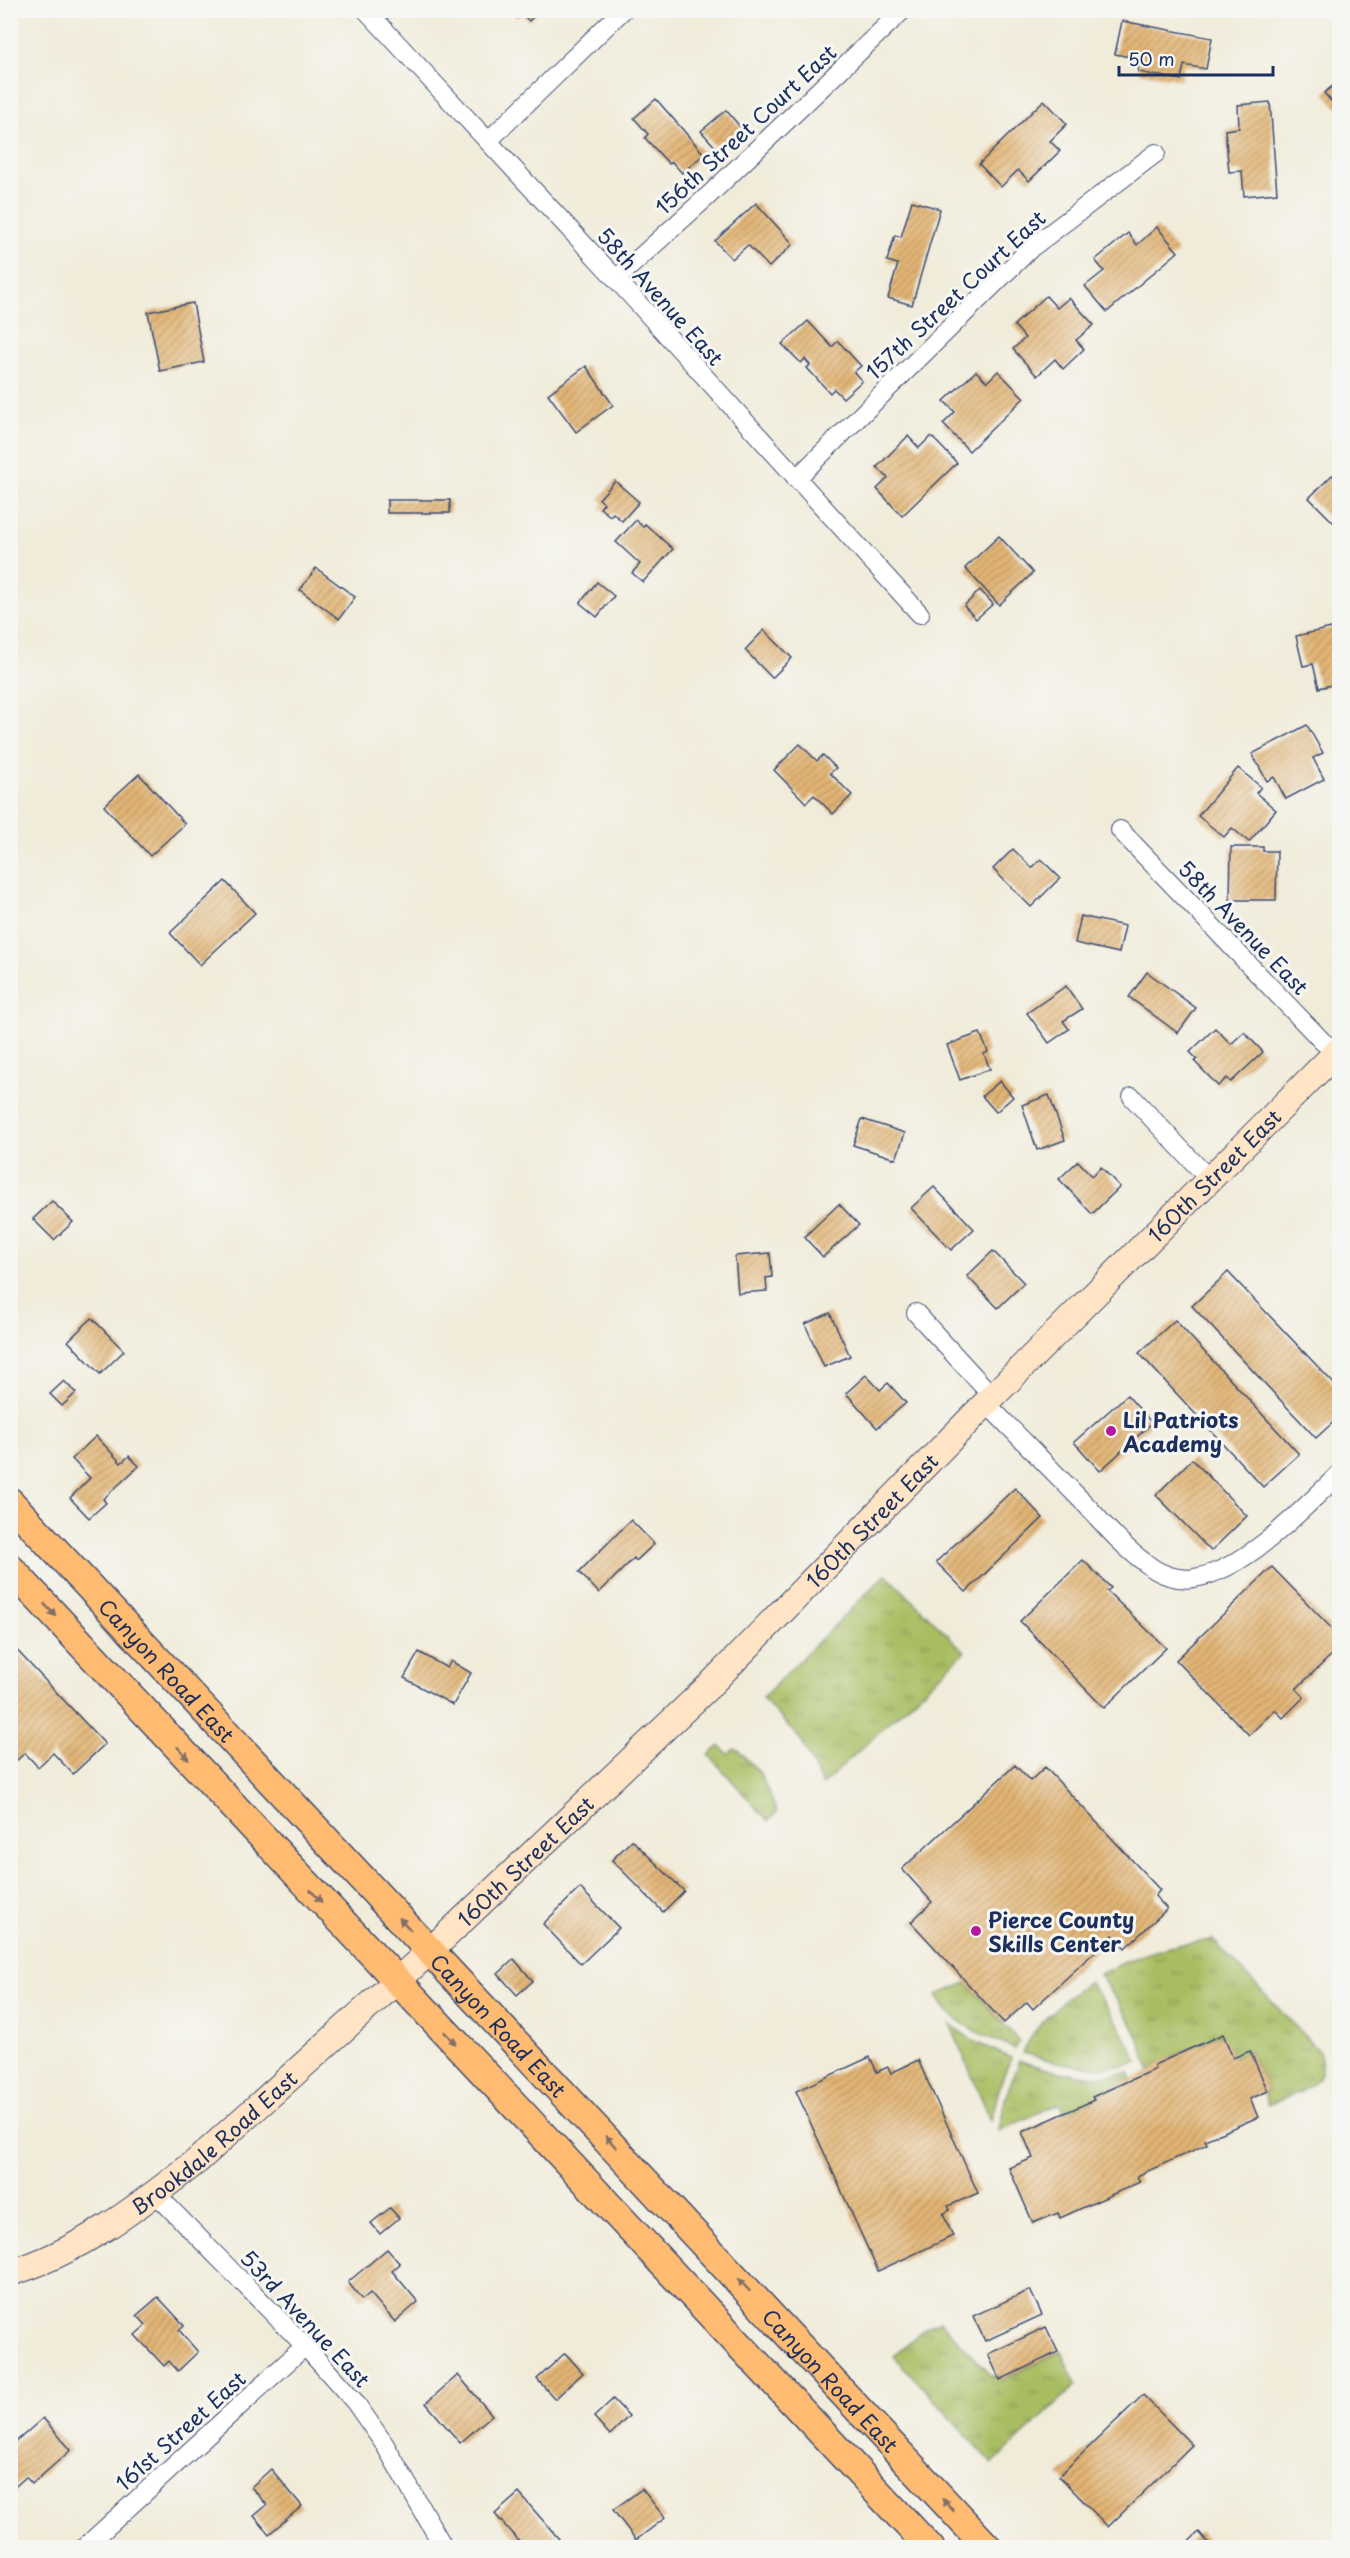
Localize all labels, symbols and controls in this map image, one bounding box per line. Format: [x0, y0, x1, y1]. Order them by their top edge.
street label: 156th Street Court East [647, 36, 843, 222]
scale bar [1119, 39, 1274, 77]
text: 50 m [1128, 45, 1175, 72]
street label: 157th Street Court East [858, 202, 1052, 386]
street label: 58th Avenue East [590, 220, 732, 372]
street label: 58th Avenue East [1171, 853, 1317, 1001]
street label: 160th Street East [1140, 1101, 1288, 1249]
place label: Lil Patriots Academy [1122, 1403, 1238, 1459]
marker: Lil Patriots Academy [1104, 1424, 1118, 1438]
street label: 160th Street East [798, 1445, 945, 1595]
street label: Canyon Road East [92, 1591, 243, 1749]
one-way arrow [43, 1603, 57, 1617]
one-way arrow [176, 1746, 190, 1760]
street label: 160th Street East [450, 1788, 600, 1934]
one-way arrow [309, 1888, 323, 1902]
place label: Pierce County Skills Center [988, 1903, 1134, 1959]
one-way arrow [398, 1916, 412, 1931]
marker: Pierce County Skills Center [969, 1924, 983, 1938]
street label: Canyon Road East [423, 1946, 575, 2104]
one-way arrow [442, 2031, 456, 2045]
street label: Brookdale Road East [124, 2062, 304, 2222]
one-way arrow [604, 2135, 618, 2150]
street label: 53rd Avenue East [234, 2242, 378, 2394]
one-way arrow [738, 2278, 751, 2293]
street label: Canyon Road East [755, 2301, 906, 2459]
street label: 161st Street East [108, 2363, 252, 2497]
one-way arrow [941, 2497, 955, 2512]

